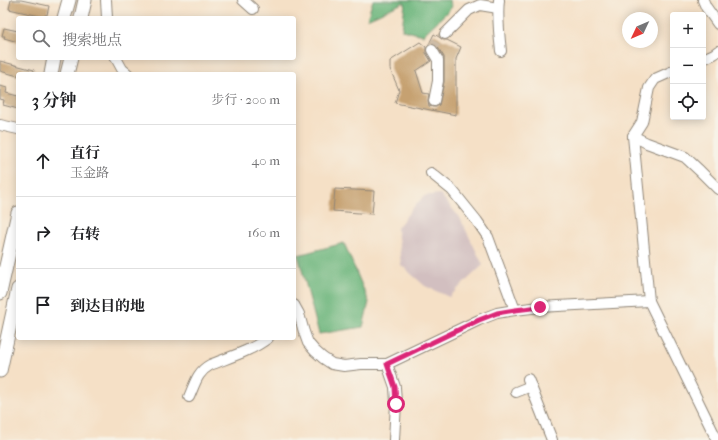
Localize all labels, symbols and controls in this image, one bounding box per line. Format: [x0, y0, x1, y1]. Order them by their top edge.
north arrow [622, 12, 658, 48]
map controls [670, 12, 706, 120]
button: + [670, 12, 706, 48]
search box [16, 16, 296, 60]
icon: search [30, 27, 52, 49]
text: 搜索地点 [62, 31, 122, 49]
button: − [670, 48, 706, 84]
button: locate [670, 84, 706, 120]
text: 3 分钟 [32, 90, 77, 110]
text: 步行 · 200 m [211, 92, 280, 107]
text: 直行 [70, 144, 100, 162]
icon: ahead [32, 150, 54, 172]
text: 40 m [252, 153, 280, 168]
text: 玉金路 [70, 165, 109, 180]
icon: right [32, 222, 54, 244]
text: 右转 [70, 225, 100, 243]
text: 160 m [248, 225, 280, 240]
icon: arrive [32, 294, 54, 316]
text: 到达目的地 [70, 297, 145, 315]
route end [531, 298, 549, 316]
route start [387, 395, 405, 413]

